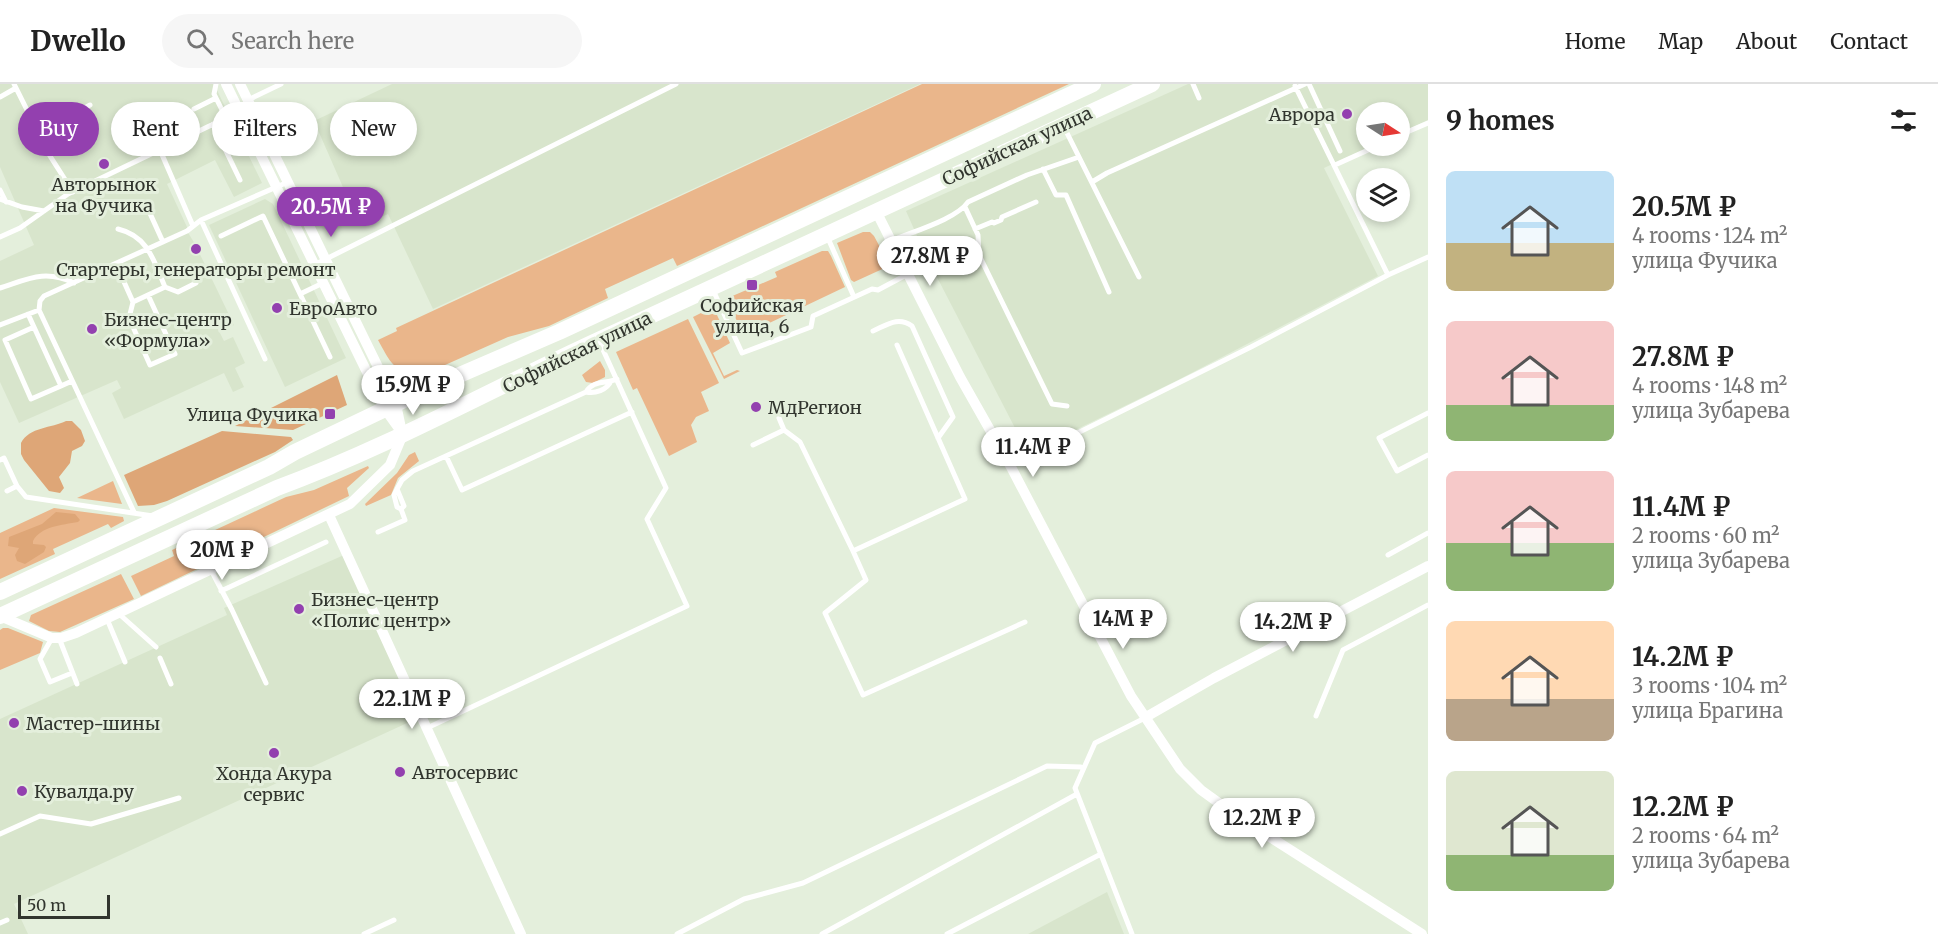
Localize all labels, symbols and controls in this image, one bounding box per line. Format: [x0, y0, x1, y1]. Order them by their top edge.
search box [162, 14, 582, 68]
text: Dwello [30, 23, 126, 59]
icon: search [183, 25, 216, 58]
text: Search here [231, 27, 354, 55]
text: Home [1565, 28, 1625, 55]
text: Map [1658, 28, 1703, 55]
text: About [1736, 28, 1797, 55]
text: Contact [1830, 28, 1908, 55]
street label: Софийская улица [938, 101, 1096, 191]
chip: Buy [18, 102, 99, 156]
chip: Rent [111, 102, 200, 156]
chip: Filters [212, 102, 318, 156]
chip: New [330, 102, 417, 156]
north arrow [1356, 102, 1410, 156]
map controls [1356, 102, 1410, 222]
place label: Аврора [1268, 103, 1335, 126]
text: 9 homes [1446, 104, 1555, 137]
icon: filters [1887, 104, 1920, 137]
marker: Аврора [1340, 107, 1354, 121]
marker: Авторынок на Фучика [97, 157, 111, 171]
button: layers [1356, 168, 1410, 222]
place label: Авторынок на Фучика [51, 173, 157, 217]
pin: 20.5M ₽ [276, 187, 386, 238]
text: 20.5M ₽ [1632, 190, 1736, 223]
text: 20.5M ₽ [291, 194, 371, 219]
icon: home [1494, 195, 1566, 267]
text: 4 rooms · 124 m² [1632, 223, 1787, 248]
pin: 27.8M ₽ [875, 236, 985, 287]
marker: Стартеры, генераторы ремонт [189, 242, 203, 256]
text: 27.8M ₽ [891, 243, 969, 268]
text: улица Фучика [1632, 248, 1778, 273]
place label: Стартеры, генераторы ремонт [56, 258, 336, 281]
marker: Софийская улица, 6 [745, 278, 759, 292]
place label: Софийская улица, 6 [700, 294, 804, 338]
place label: ЕвроАвто [289, 297, 377, 320]
marker: ЕвроАвто [270, 301, 284, 315]
street label: Софийская улица [499, 306, 656, 398]
place label: Бизнес-центр «Формула» [104, 308, 232, 352]
marker: Бизнес-центр «Формула» [85, 322, 99, 336]
text: 27.8M ₽ [1632, 340, 1734, 373]
icon: home [1494, 345, 1566, 417]
pin: 15.9M ₽ [358, 365, 468, 416]
text: 15.9M ₽ [375, 372, 451, 397]
text: 4 rooms · 148 m² [1632, 373, 1787, 398]
place label: МдРегион [768, 396, 862, 419]
text: улица Зубарева [1632, 398, 1790, 423]
marker: МдРегион [749, 400, 763, 414]
place label: Улица Фучика [186, 403, 318, 426]
marker: Улица Фучика [323, 407, 337, 421]
pin: 11.4M ₽ [978, 427, 1088, 478]
text: 11.4M ₽ [995, 434, 1071, 459]
text: 11.4M ₽ [1632, 490, 1730, 523]
icon: home [1494, 495, 1566, 567]
text: 2 rooms · 60 m² [1632, 523, 1779, 548]
pin: 20M ₽ [180, 530, 264, 581]
text: 20M ₽ [190, 537, 254, 562]
text: улица Зубарева [1632, 548, 1790, 573]
place label: Бизнес-центр «Полис центр» [311, 588, 451, 632]
pin: 14M ₽ [1081, 599, 1165, 650]
marker: Бизнес-центр «Полис центр» [292, 602, 306, 616]
pin: 14.2M ₽ [1238, 602, 1348, 653]
text: 14M ₽ [1093, 606, 1153, 631]
text: 14.2M ₽ [1254, 609, 1332, 634]
text: 14.2M ₽ [1632, 640, 1734, 673]
icon: home [1494, 645, 1566, 717]
text: 3 rooms · 104 m² [1632, 673, 1787, 698]
pin: 22.1M ₽ [357, 679, 467, 730]
text: 22.1M ₽ [373, 686, 451, 711]
text: улица Брагина [1632, 698, 1783, 723]
place label: Мастер-шины [26, 712, 160, 735]
marker: Мастер-шины [7, 716, 21, 730]
marker: Хонда Акура сервис [267, 746, 281, 760]
place label: Автосервис [411, 761, 518, 784]
place label: Хонда Акура сервис [216, 762, 332, 806]
marker: Автосервис [393, 765, 407, 779]
place label: Кувалда.ру [34, 780, 135, 803]
marker: Кувалда.ру [15, 784, 29, 798]
text: 12.2M ₽ [1632, 790, 1734, 823]
icon: home [1494, 795, 1566, 867]
pin: 12.2M ₽ [1207, 798, 1317, 849]
text: 12.2M ₽ [1223, 805, 1301, 830]
text: 2 rooms · 64 m² [1632, 823, 1779, 848]
text: улица Зубарева [1632, 848, 1790, 873]
scale bar [18, 892, 110, 920]
text: 50 m [27, 895, 66, 915]

